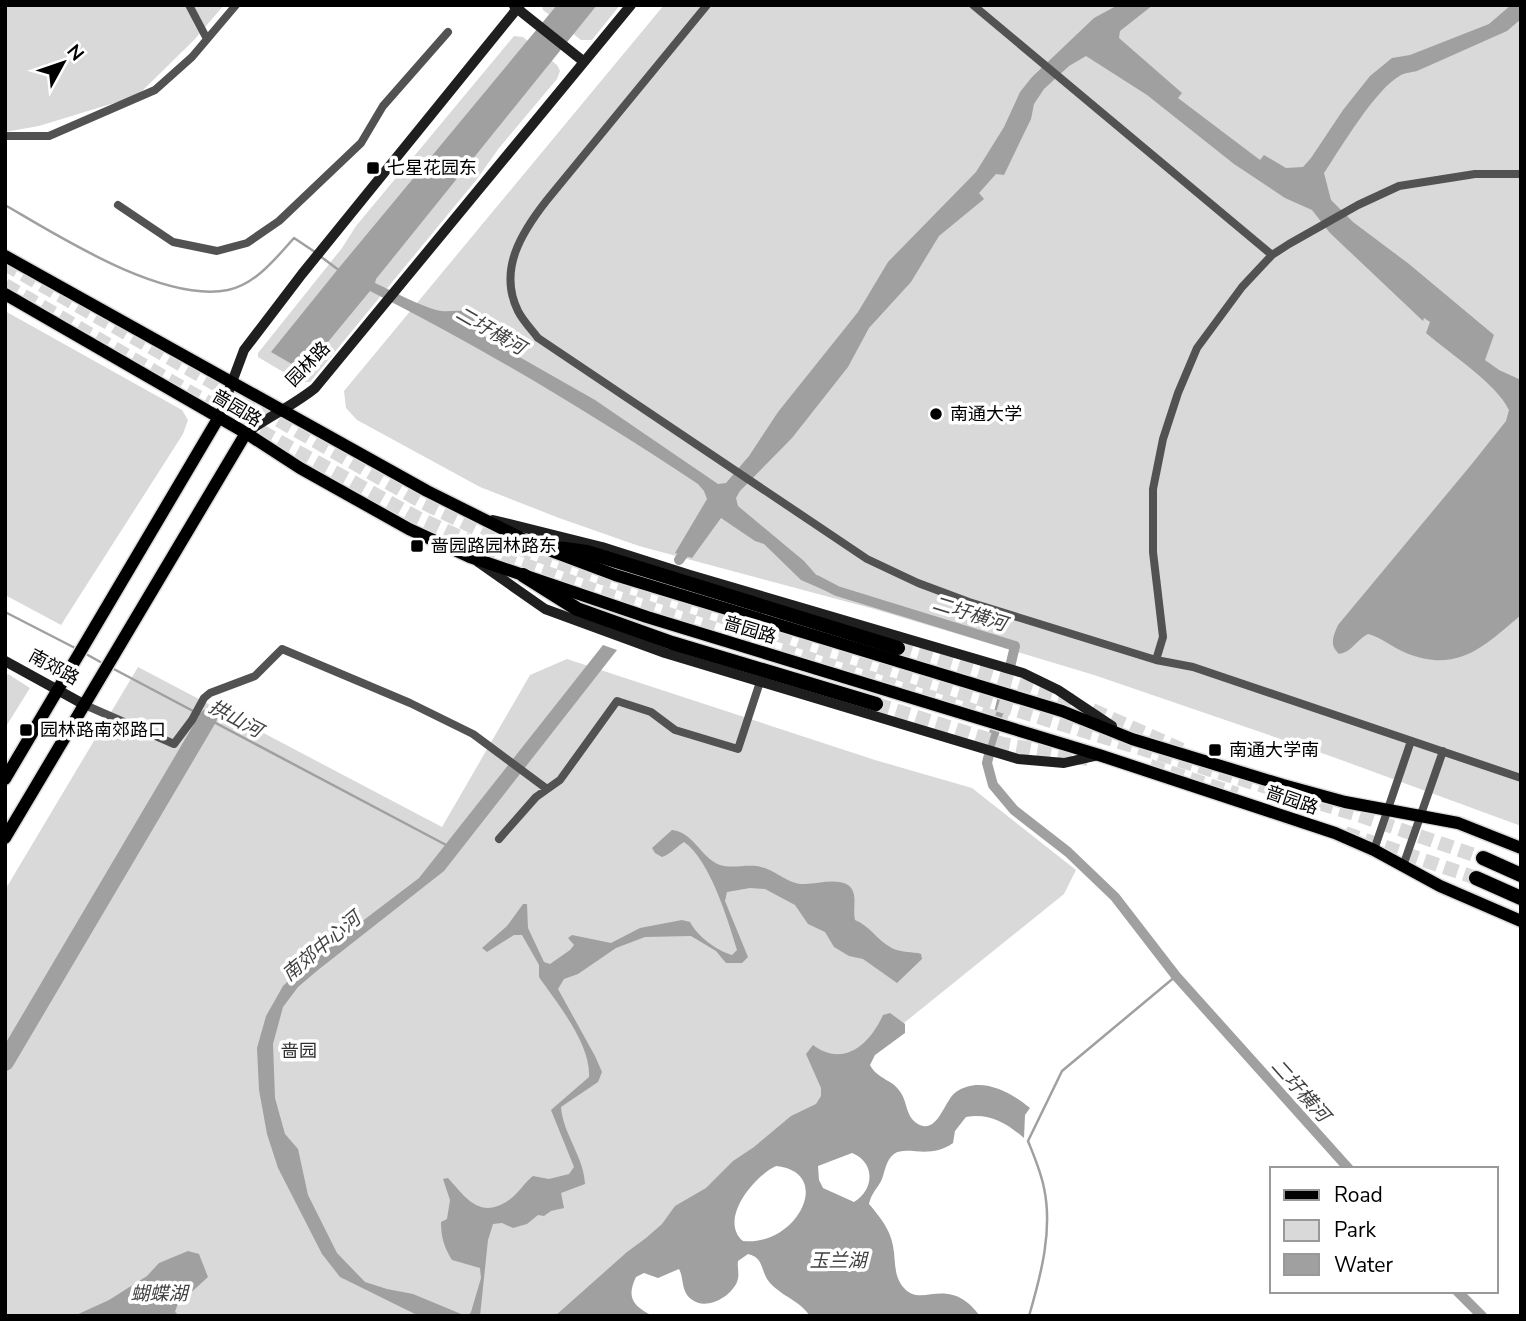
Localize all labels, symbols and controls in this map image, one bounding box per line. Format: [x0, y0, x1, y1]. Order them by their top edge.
north arrow [28, 28, 98, 98]
text: N [61, 39, 90, 67]
place label: 七星花园东 [387, 156, 477, 180]
marker: 七星花园东 [365, 160, 381, 176]
water label: 二圩横河 [451, 301, 533, 363]
street label: 园林路 [281, 336, 335, 392]
street label: 啬园路 [208, 384, 266, 432]
place label: 南通大学 [950, 402, 1022, 426]
marker: 南通大学 [928, 406, 944, 422]
place label: 啬园路园林路东 [431, 534, 557, 558]
marker: 啬园路园林路东 [409, 538, 425, 554]
water label: 二圩横河 [930, 590, 1014, 639]
street label: 啬园路 [721, 611, 779, 649]
street label: 南郊路 [25, 643, 83, 691]
water label: 拱山河 [204, 694, 270, 746]
place label: 园林路南郊路口 [40, 718, 166, 742]
marker: 园林路南郊路口 [18, 722, 34, 738]
place label: 南通大学南 [1229, 738, 1319, 762]
marker: 南通大学南 [1207, 742, 1223, 758]
street label: 啬园路 [1263, 780, 1321, 820]
water label: 南郊中心河 [277, 904, 369, 987]
park label: 啬园 [281, 1039, 317, 1063]
water label: 二圩横河 [1265, 1054, 1338, 1131]
legend [1270, 1167, 1498, 1293]
text: Road [1334, 1181, 1383, 1209]
text: Park [1334, 1216, 1376, 1244]
water label: 玉兰湖 [809, 1248, 869, 1274]
text: Water [1334, 1251, 1393, 1279]
water label: 蝴蝶湖 [130, 1281, 190, 1307]

